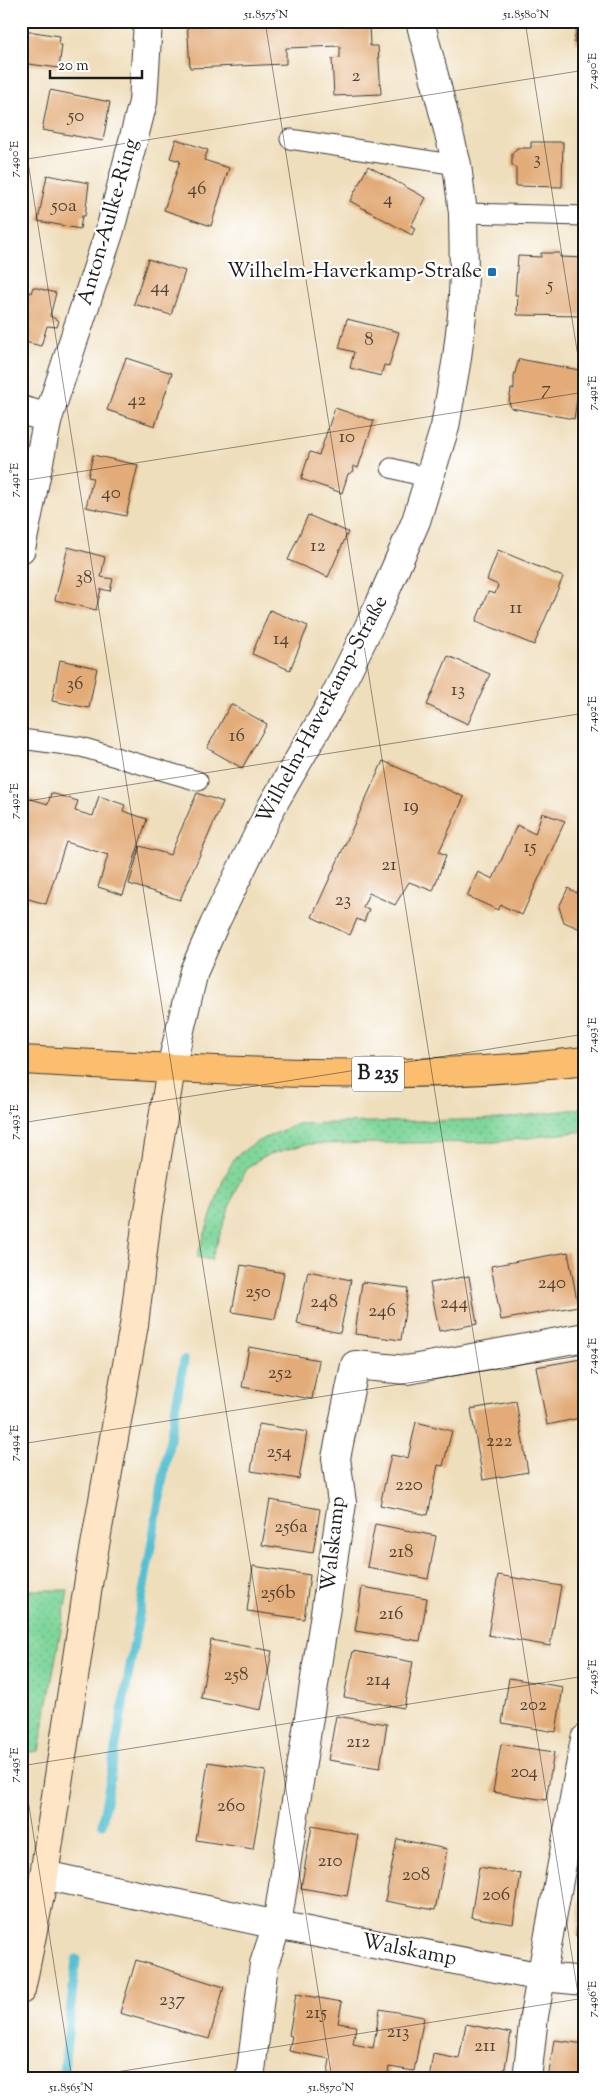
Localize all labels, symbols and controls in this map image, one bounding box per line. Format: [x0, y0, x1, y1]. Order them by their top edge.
text: 51.8575°N [243, 6, 288, 24]
text: 51.8580°N [502, 6, 549, 24]
scale bar [50, 48, 142, 80]
text: 7.490°E [584, 52, 602, 89]
text: 20 m [58, 56, 89, 77]
house number: 2 [352, 63, 361, 90]
house number: 50 [67, 103, 84, 130]
street label: Anton-Aulke-Ring [71, 135, 147, 309]
text: 7.490°E [6, 140, 24, 177]
house number: 3 [533, 146, 541, 173]
house number: 46 [188, 176, 206, 203]
house number: 4 [383, 186, 393, 213]
house number: 50a [50, 193, 77, 220]
place label: Wilhelm-Haverkamp-Straße [227, 257, 482, 287]
marker: Wilhelm-Haverkamp-Straße [486, 266, 498, 278]
house number: 5 [546, 272, 554, 299]
house number: 44 [150, 274, 170, 301]
house number: 8 [364, 327, 374, 354]
text: 7.491°E [584, 375, 602, 410]
house number: 7 [541, 376, 551, 403]
house number: 42 [128, 387, 146, 414]
house number: 10 [339, 424, 355, 451]
text: 7.491°E [6, 462, 24, 497]
house number: 40 [101, 480, 121, 507]
house number: 12 [310, 533, 326, 560]
house number: 38 [75, 565, 93, 592]
street label: Wilhelm-Haverkamp-Straße [250, 590, 396, 830]
house number: 11 [510, 595, 523, 622]
house number: 14 [273, 626, 289, 653]
house number: 36 [67, 671, 83, 698]
house number: 13 [451, 677, 465, 704]
text: 7.492°E [584, 695, 602, 732]
house number: 16 [229, 723, 245, 750]
text: 7.492°E [6, 782, 24, 819]
house number: 19 [403, 793, 419, 820]
house number: 15 [524, 834, 537, 861]
house number: 21 [381, 852, 397, 879]
house number: 23 [335, 887, 351, 914]
text: 7.493°E [584, 1017, 602, 1053]
road number: B 235 [352, 1056, 404, 1092]
text: 7.493°E [6, 1104, 24, 1140]
house number: 240 [538, 1270, 566, 1297]
house number: 250 [245, 1279, 271, 1306]
house number: 248 [310, 1289, 338, 1316]
house number: 244 [440, 1290, 468, 1317]
house number: 246 [368, 1298, 396, 1325]
text: 7.494°E [584, 1337, 602, 1374]
house number: 252 [268, 1360, 292, 1387]
text: 7.494°E [6, 1424, 24, 1461]
house number: 222 [486, 1428, 512, 1455]
house number: 254 [267, 1439, 292, 1466]
house number: 220 [395, 1472, 423, 1499]
street label: Walskamp [314, 1495, 354, 1593]
house number: 256a [274, 1514, 308, 1541]
house number: 218 [389, 1539, 413, 1566]
house number: 256b [260, 1580, 296, 1607]
house number: 216 [379, 1601, 403, 1628]
text: 7.495°E [584, 1659, 602, 1694]
house number: 258 [224, 1662, 248, 1689]
house number: 214 [366, 1667, 391, 1694]
house number: 202 [519, 1692, 547, 1719]
house number: 212 [346, 1729, 370, 1756]
text: 7.495°E [6, 1747, 24, 1782]
house number: 204 [510, 1759, 538, 1786]
house number: 260 [217, 1793, 245, 1820]
house number: 210 [317, 1848, 343, 1875]
house number: 208 [402, 1862, 430, 1889]
house number: 206 [482, 1882, 510, 1909]
street label: Walskamp [359, 1927, 459, 1975]
text: 7.496°E [584, 1980, 602, 2017]
house number: 237 [159, 1987, 186, 2014]
house number: 215 [305, 2000, 327, 2027]
house number: 213 [386, 2019, 410, 2046]
house number: 211 [474, 2033, 496, 2060]
text: 51.8565°N [48, 2079, 93, 2097]
text: 51.8570°N [307, 2079, 354, 2097]

